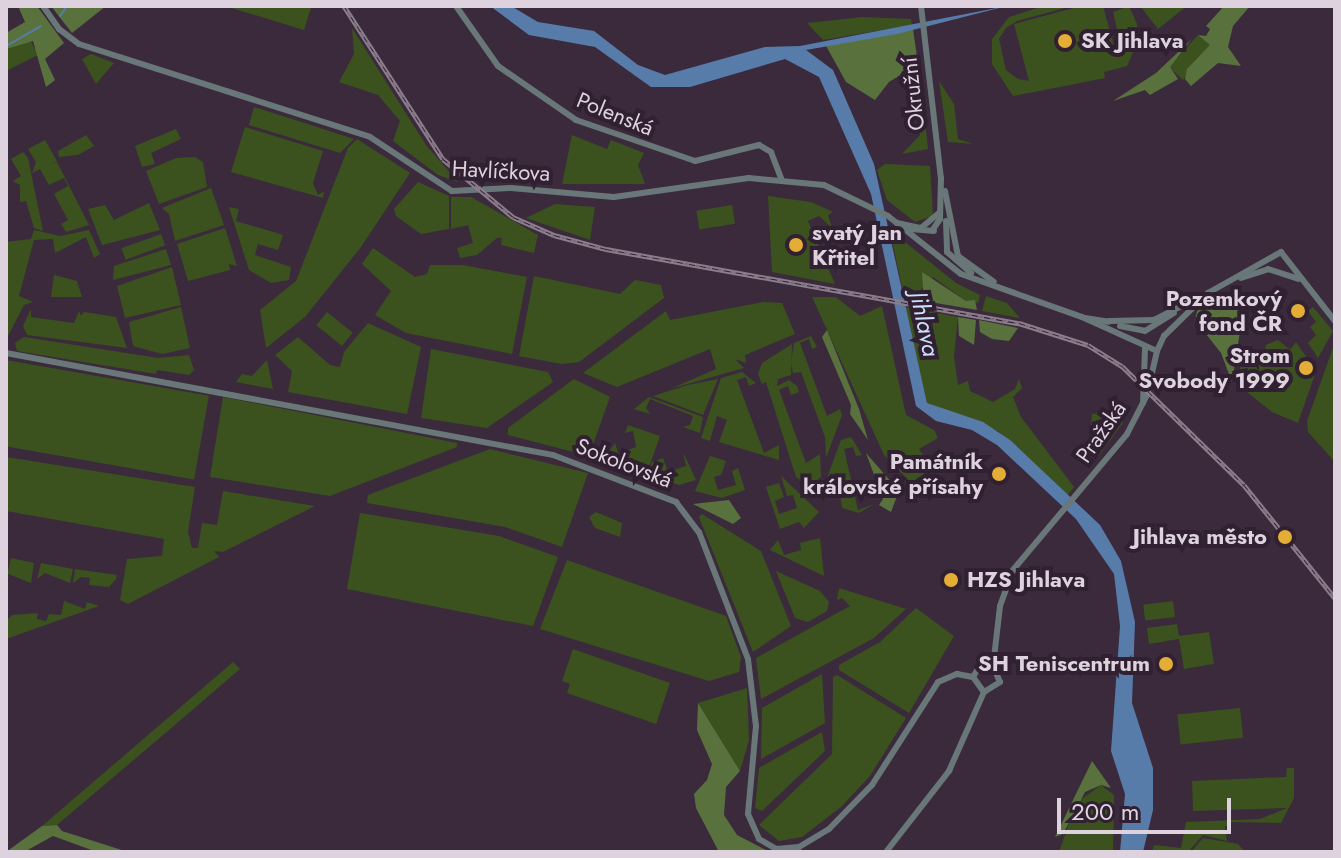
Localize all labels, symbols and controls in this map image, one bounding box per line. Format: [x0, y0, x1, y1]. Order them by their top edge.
place label: SK Jihlava [1081, 28, 1184, 54]
marker: SK Jihlava [1056, 32, 1074, 50]
street label: Okružní [896, 56, 930, 132]
street label: Polenská [573, 87, 657, 141]
street label: Havlíčkova [451, 155, 551, 187]
place label: svatý Jan Křtitel [812, 219, 902, 270]
marker: svatý Jan Křtitel [787, 236, 805, 254]
place label: Pozemkový fond ČR [1166, 285, 1282, 336]
water label: Jihlava [904, 289, 946, 359]
marker: Pozemkový fond ČR [1289, 302, 1307, 320]
place label: Strom Svobody 1999 [1138, 342, 1290, 394]
marker: Strom Svobody 1999 [1297, 359, 1315, 377]
street label: Pražská [1070, 396, 1132, 468]
street label: Sokolovská [572, 433, 676, 493]
place label: Památník královské přísahy [803, 448, 983, 500]
marker: Památník královské přísahy [990, 465, 1008, 483]
place label: Jihlava město [1133, 524, 1267, 550]
marker: Jihlava město [1274, 526, 1296, 548]
place label: HZS Jihlava [967, 567, 1085, 593]
marker: HZS Jihlava [942, 571, 960, 589]
place label: SH Teniscentrum [978, 651, 1150, 677]
marker: SH Teniscentrum [1157, 655, 1175, 673]
scale bar [1061, 782, 1235, 832]
text: 200 m [1071, 794, 1139, 829]

